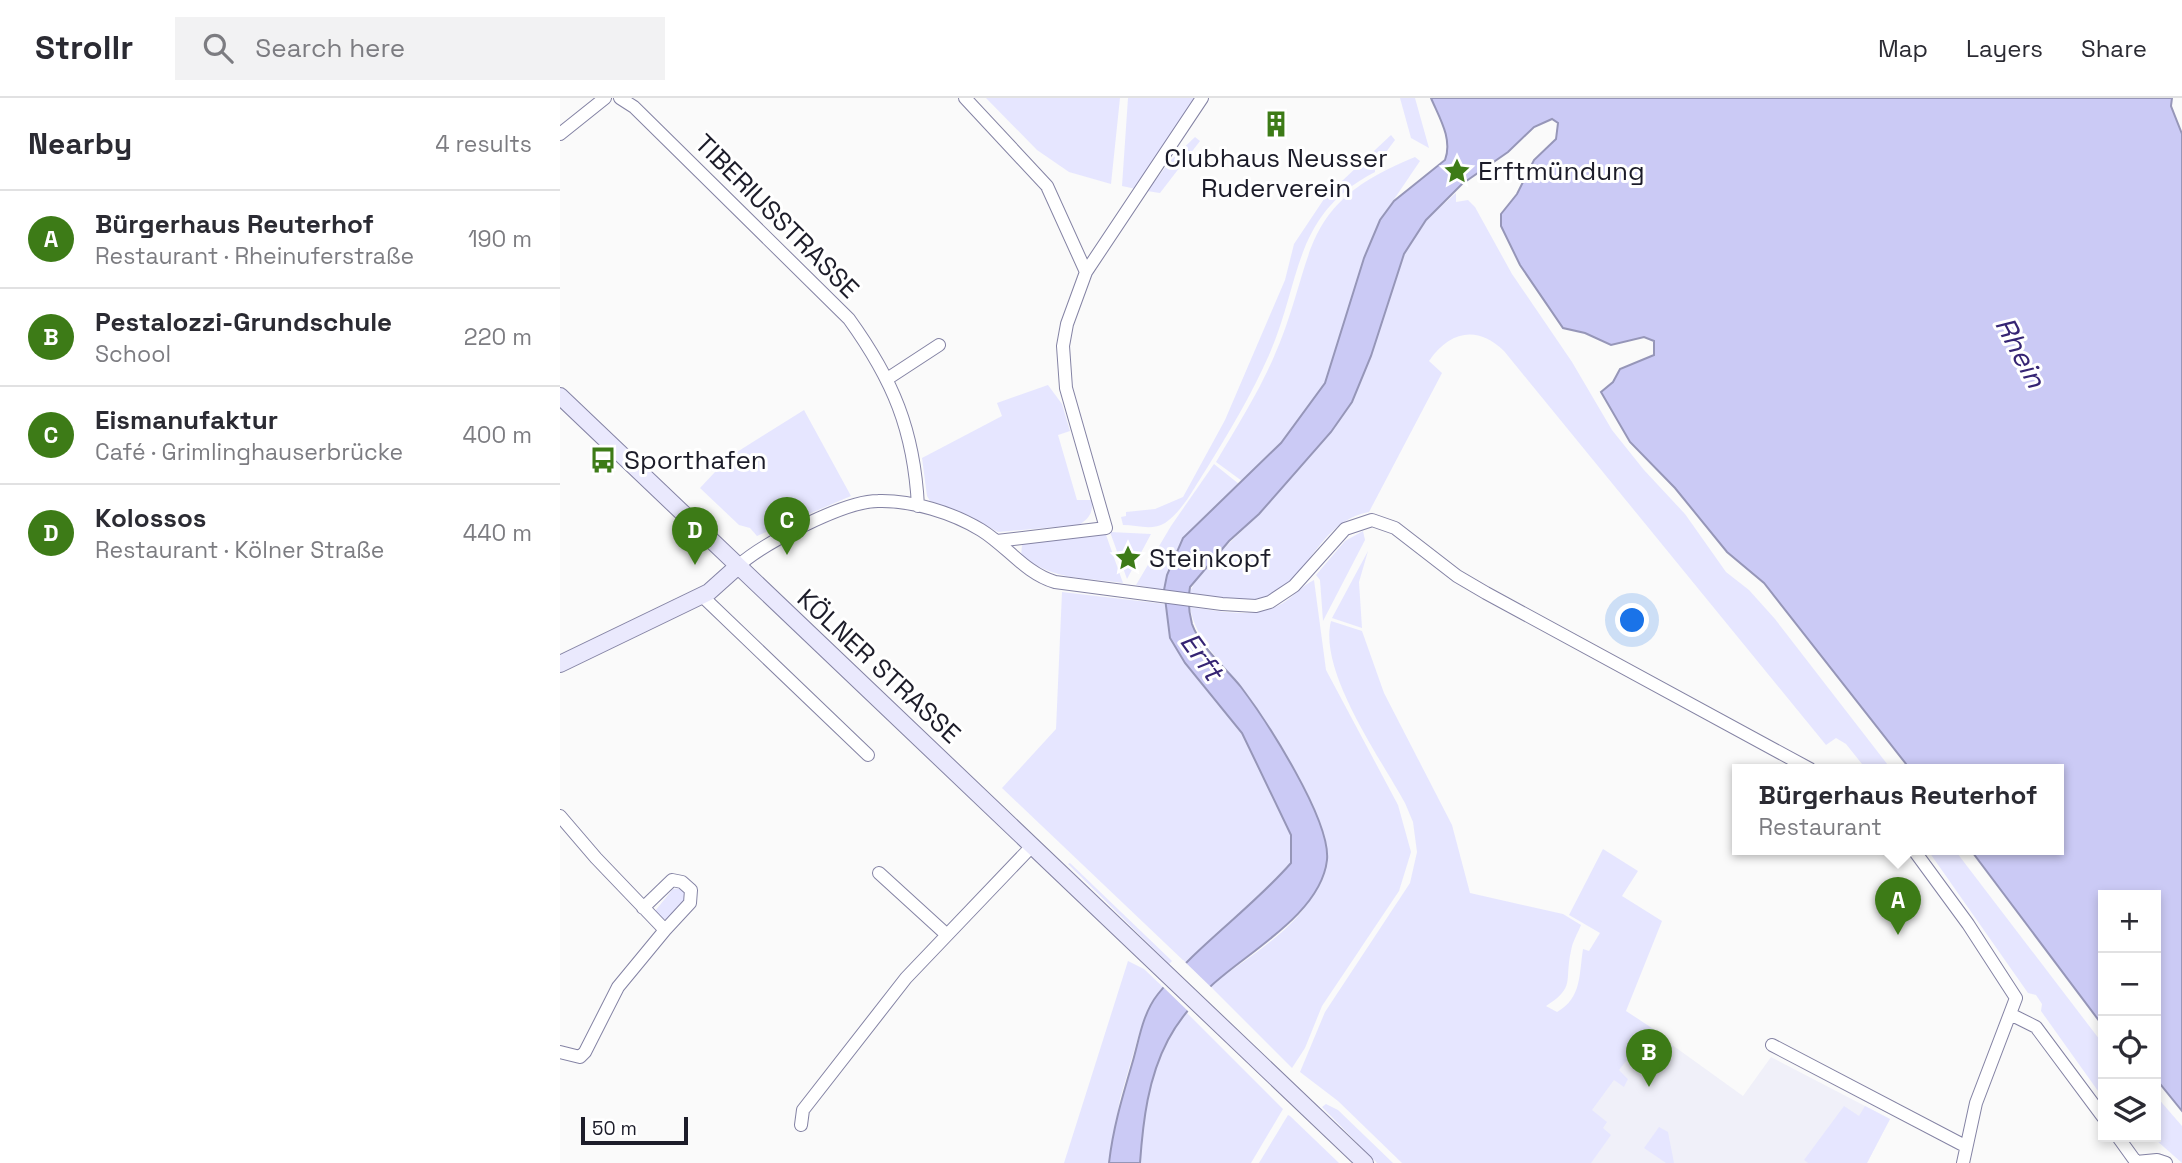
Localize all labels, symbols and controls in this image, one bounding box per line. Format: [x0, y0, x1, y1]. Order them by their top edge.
search box [175, 17, 665, 80]
text: Strollr [35, 27, 133, 69]
icon: search [199, 29, 237, 67]
text: Search here [255, 31, 405, 65]
text: Map [1878, 33, 1928, 64]
text: Layers [1966, 33, 2043, 64]
text: Share [2081, 33, 2147, 64]
building icon: Clubhaus Neusser Ruderverein [1261, 109, 1291, 139]
text: Nearby [28, 124, 132, 163]
street label: TIBERIUSSTRASSE [688, 127, 866, 305]
text: 4 results [435, 129, 532, 159]
place label: Clubhaus Neusser Ruderverein [1164, 141, 1388, 205]
place label: Erftmündung [1478, 154, 1645, 188]
place icon: Erftmündung [1442, 156, 1472, 186]
text: Bürgerhaus Reuterhof [95, 207, 374, 241]
text: A [44, 224, 58, 254]
text: 190 m [468, 224, 532, 254]
text: Restaurant · Rheinuferstraße [95, 241, 414, 271]
text: Pestalozzi-Grundschule [95, 305, 392, 339]
water label: Rhein [1987, 310, 2055, 394]
text: B [43, 322, 59, 352]
text: 220 m [464, 322, 532, 352]
text: School [95, 339, 171, 369]
text: Eismanufaktur [95, 403, 278, 437]
text: C [44, 420, 58, 450]
text: 400 m [462, 420, 532, 450]
text: Café · Grimlinghauserbrücke [95, 437, 403, 467]
place label: Sporthafen [624, 443, 767, 477]
bus stop icon: Sporthafen [588, 445, 618, 475]
pin: C [764, 497, 810, 555]
text: Kolossos [95, 501, 206, 535]
pin: D [672, 507, 718, 565]
text: D [43, 518, 59, 548]
text: 440 m [463, 518, 532, 548]
text: Restaurant · Kölner Straße [95, 535, 384, 565]
place label: Steinkopf [1149, 541, 1271, 575]
place icon: Steinkopf [1113, 543, 1143, 573]
street label: KÖLNER STRASSE [790, 582, 968, 750]
your location [1615, 603, 1649, 637]
water label: Erft [1172, 625, 1233, 690]
popup [1732, 764, 2064, 855]
text: Bürgerhaus Reuterhof [1759, 778, 2037, 812]
text: Restaurant [1759, 812, 1882, 842]
pin: A [1875, 877, 1921, 935]
map controls [2098, 890, 2161, 1142]
button: + [2098, 890, 2161, 953]
button: − [2098, 953, 2161, 1016]
button: locate [2098, 1016, 2161, 1079]
pin: B [1626, 1029, 1672, 1087]
button: layers [2098, 1079, 2161, 1142]
scale bar [581, 1114, 688, 1146]
text: 50 m [592, 1116, 637, 1141]

